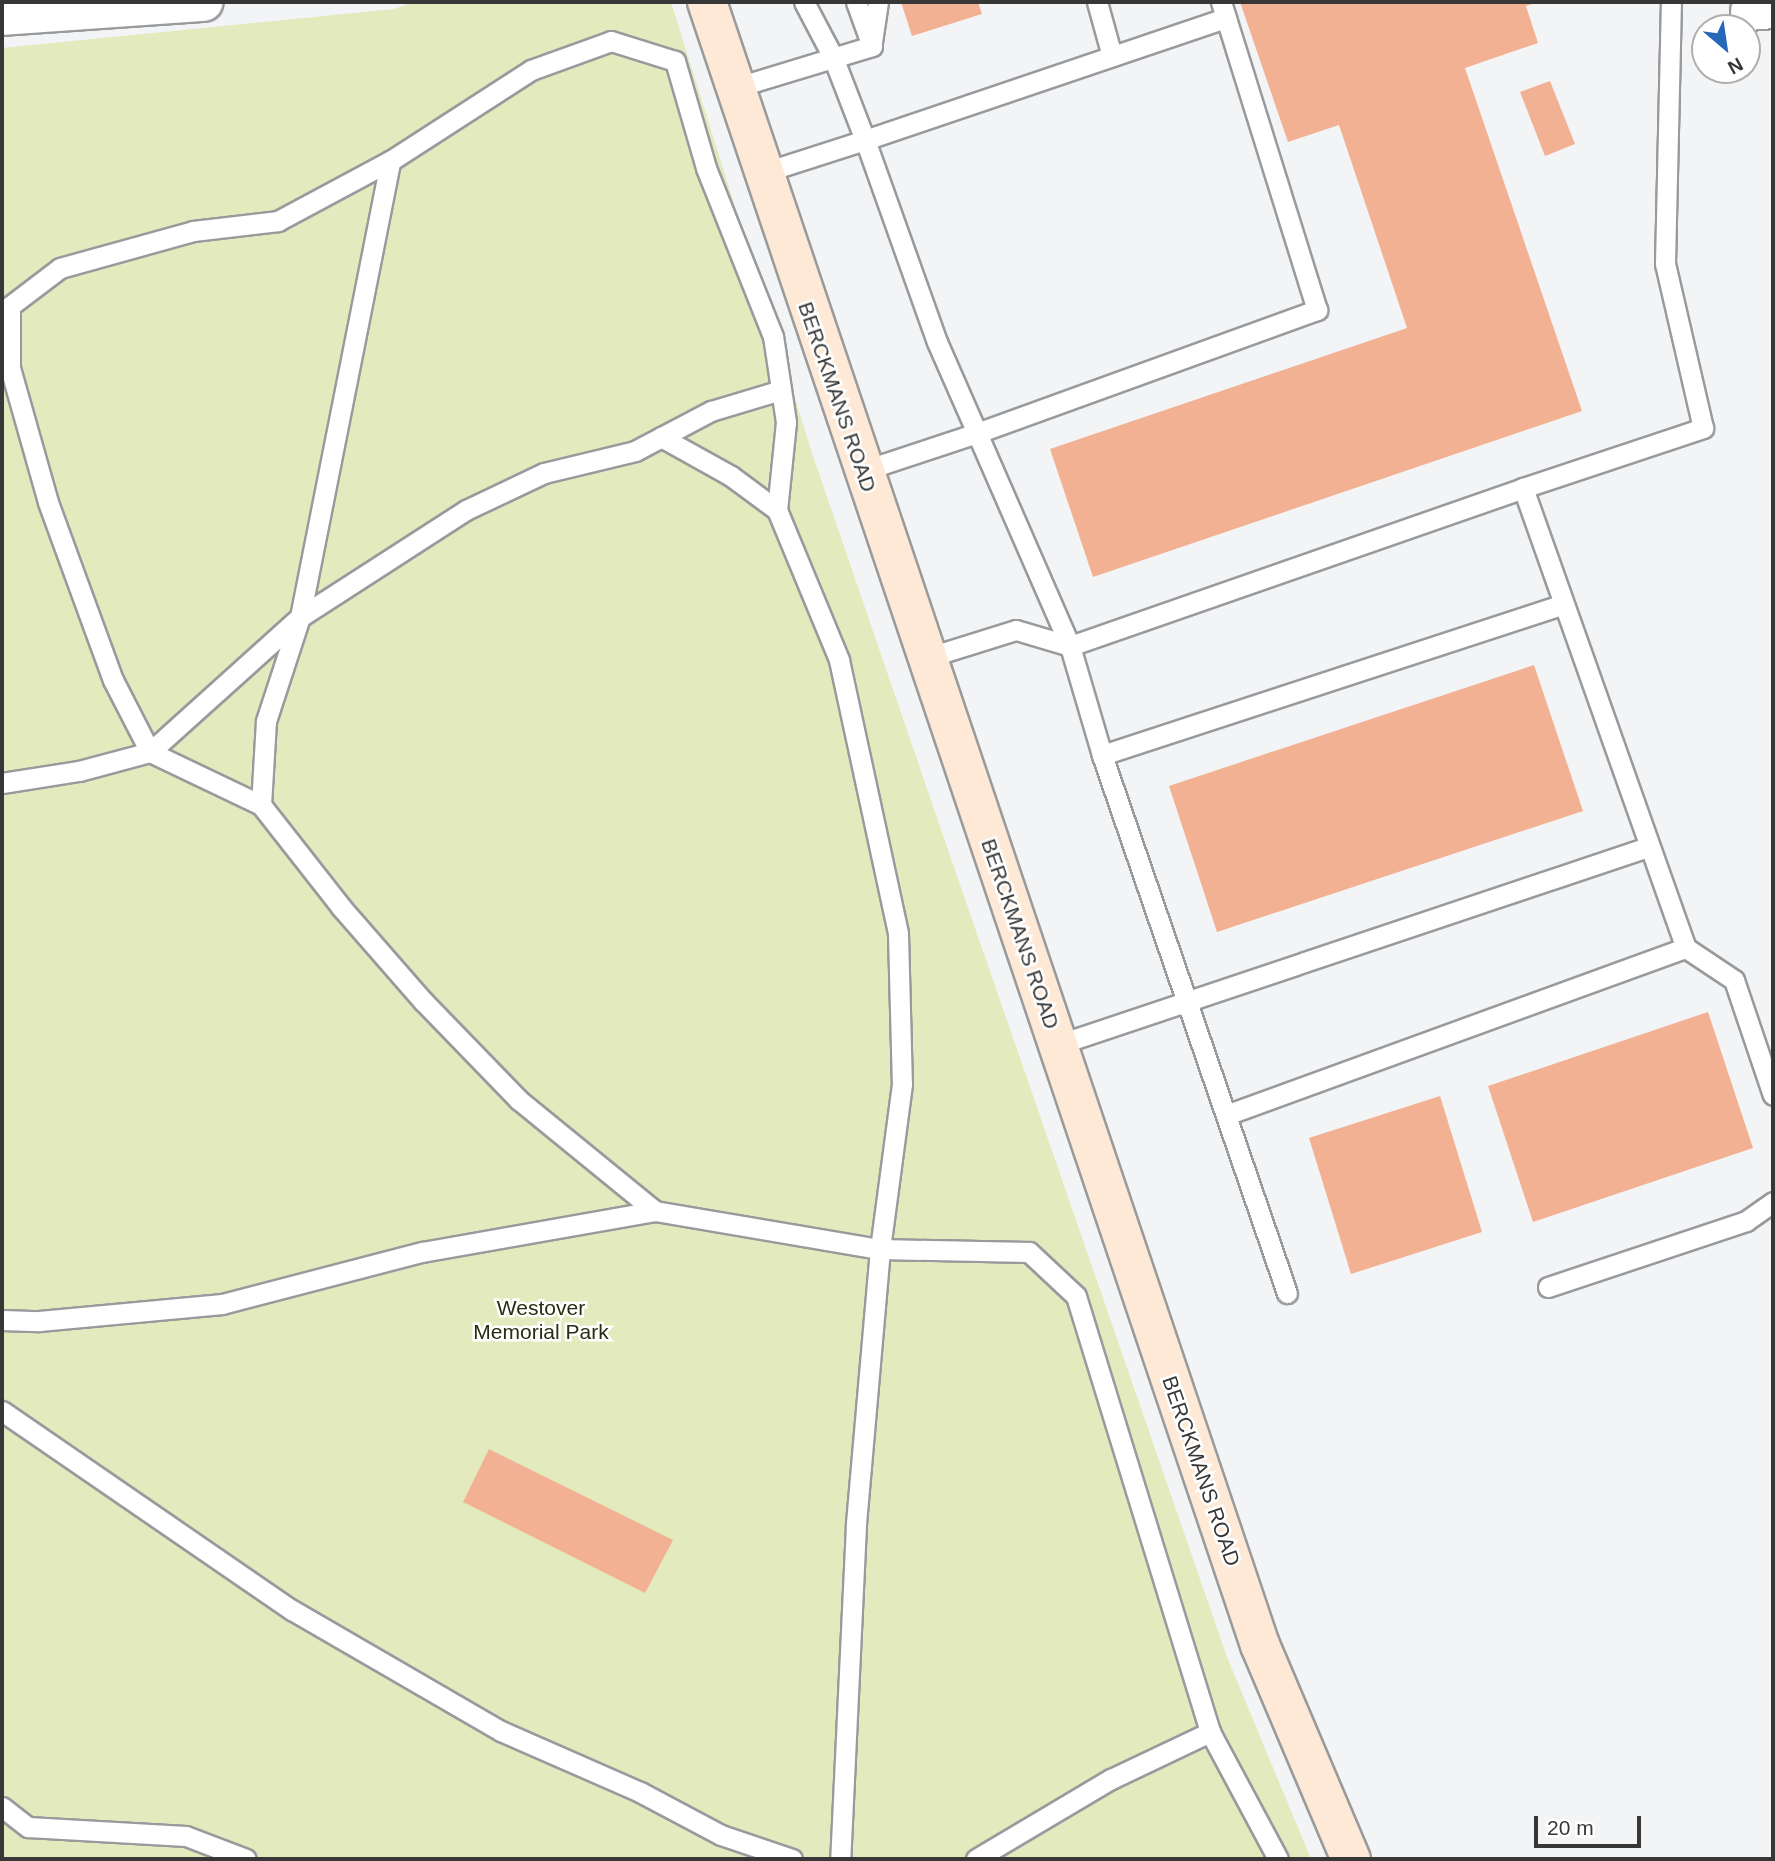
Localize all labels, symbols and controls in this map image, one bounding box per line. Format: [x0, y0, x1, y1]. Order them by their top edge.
north arrow [1691, 14, 1761, 84]
text: N [1724, 54, 1747, 79]
street label: BERCKMANS ROAD [793, 299, 881, 495]
street label: BERCKMANS ROAD [976, 836, 1064, 1032]
park label: Westover Memorial Park [473, 1295, 609, 1345]
street label: BERCKMANS ROAD [1157, 1373, 1245, 1569]
scale bar [1537, 1801, 1644, 1845]
text: 20 m [1547, 1816, 1594, 1839]

